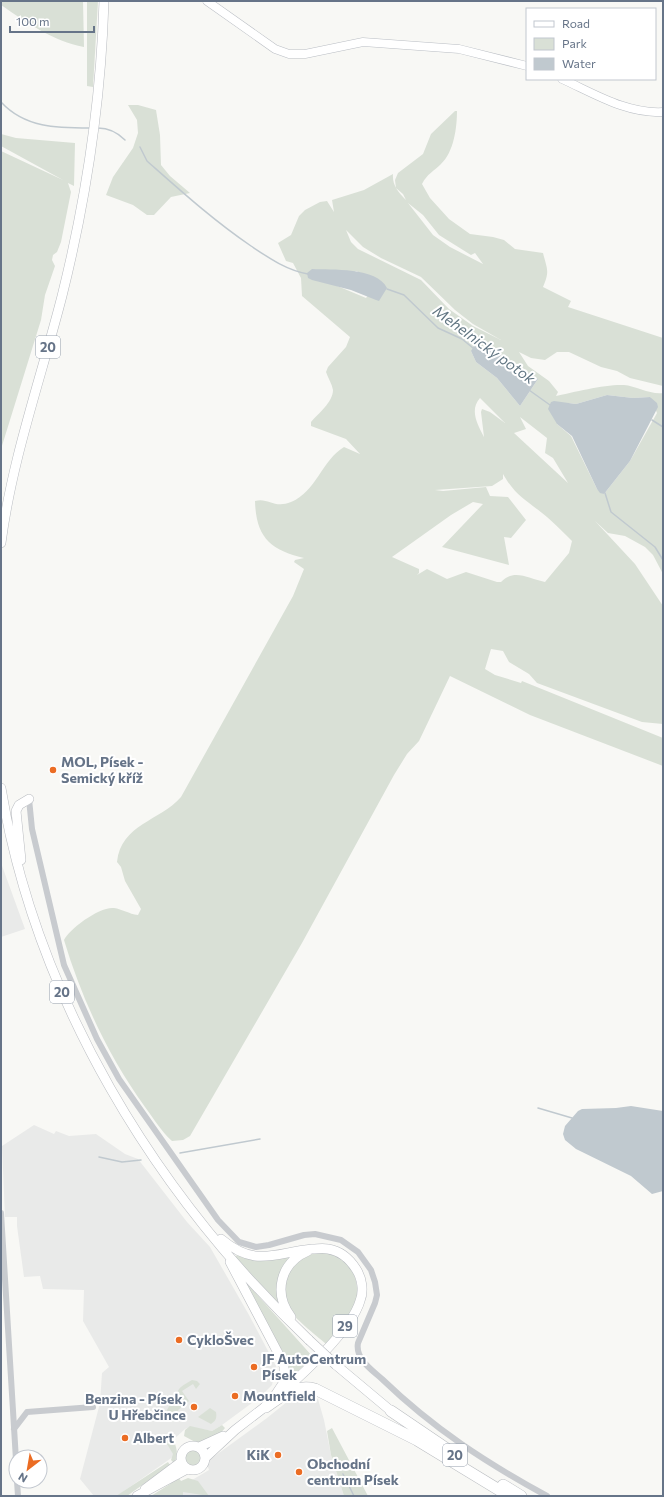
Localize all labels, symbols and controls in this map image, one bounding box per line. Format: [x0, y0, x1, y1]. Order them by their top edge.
scale bar [10, 8, 94, 34]
legend [526, 8, 656, 80]
text: 100 m [16, 14, 50, 28]
text: Road [562, 16, 590, 30]
text: Park [562, 36, 588, 50]
text: Water [562, 56, 596, 70]
water label: Mehelnický potok [430, 301, 540, 388]
road number: 20 [36, 336, 60, 358]
place label: MOL, Písek - Semický kříž [61, 753, 144, 786]
marker: MOL, Písek - Semický kříž [48, 765, 58, 775]
road number: 20 [50, 981, 74, 1003]
road number: 29 [333, 1315, 357, 1337]
place label: CykloŠvec [187, 1331, 254, 1348]
marker: CykloŠvec [174, 1335, 184, 1345]
place label: JF AutoCentrum Písek [262, 1350, 366, 1383]
marker: JF AutoCentrum Písek [249, 1362, 259, 1372]
place label: Mountfield [243, 1387, 316, 1404]
place label: Benzina - Písek, U Hřebčince [85, 1390, 186, 1423]
marker: Mountfield [230, 1391, 240, 1401]
marker: Benzina - Písek, U Hřebčince [189, 1402, 199, 1412]
place label: Albert [133, 1429, 174, 1446]
marker: Albert [120, 1433, 130, 1443]
road number: 20 [443, 1444, 467, 1466]
place label: KiK [247, 1446, 270, 1463]
north arrow [8, 1449, 48, 1489]
marker: KiK [273, 1450, 283, 1460]
place label: Obchodní centrum Písek [307, 1455, 399, 1488]
marker: Obchodní centrum Písek [294, 1467, 304, 1477]
text: N [16, 1470, 29, 1486]

